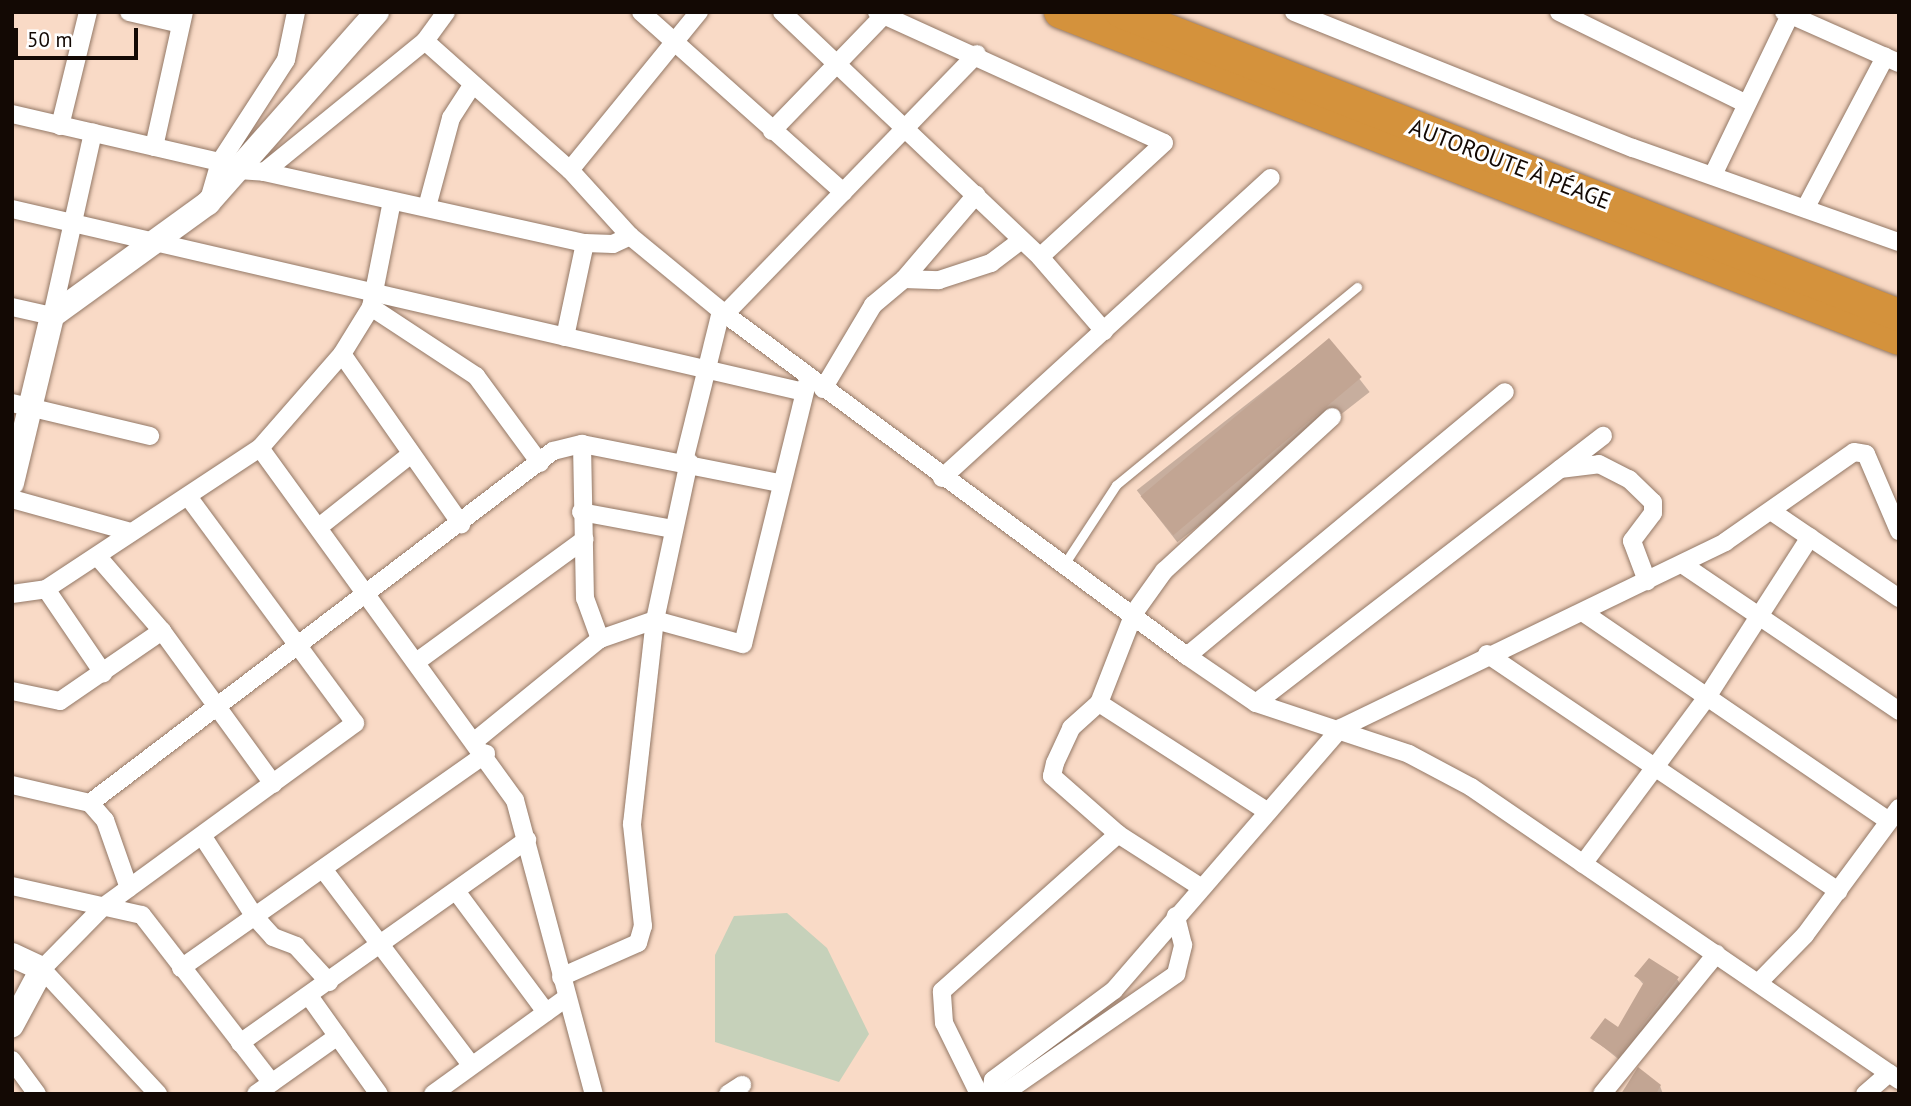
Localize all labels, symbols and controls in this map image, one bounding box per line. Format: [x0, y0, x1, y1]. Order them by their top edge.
scale bar [18, 14, 142, 58]
text: 50 m [27, 26, 73, 53]
street label: AUTOROUTE À PÉAGE [1405, 113, 1615, 215]

